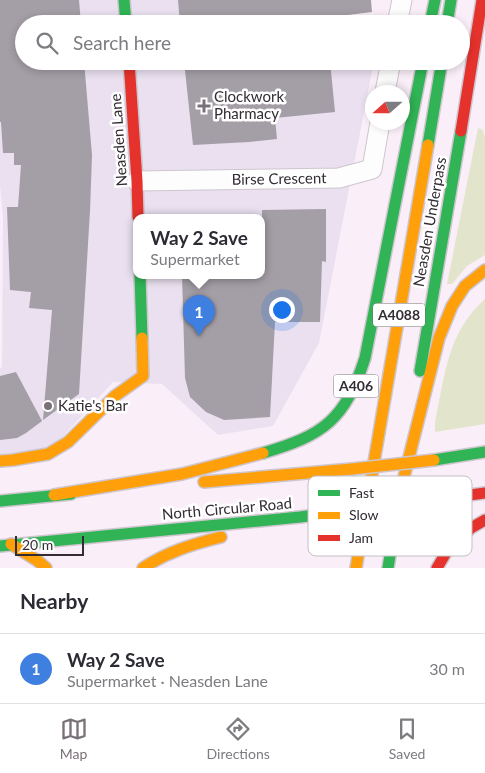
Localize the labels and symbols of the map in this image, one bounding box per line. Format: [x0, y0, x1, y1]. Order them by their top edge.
north arrow [365, 85, 410, 130]
place label: Clockwork Pharmacy [214, 87, 284, 122]
street label: Neasden Lane [106, 93, 130, 187]
marker: Clockwork Pharmacy [198, 100, 210, 112]
street label: Neasden Underpass [409, 156, 449, 288]
street label: Birse Crescent [231, 168, 327, 188]
pin: 1 [183, 295, 215, 336]
your location [269, 297, 295, 323]
road number: A4088 [373, 304, 425, 326]
road number: A406 [334, 374, 378, 398]
place label: Katie's Bar [58, 396, 128, 414]
marker: Katie's Bar [42, 400, 54, 412]
legend [308, 476, 472, 556]
text: Fast [349, 484, 374, 501]
street label: North Circular Road [161, 493, 293, 523]
text: Slow [349, 506, 379, 523]
text: Jam [349, 529, 373, 546]
scale bar [15, 533, 84, 556]

